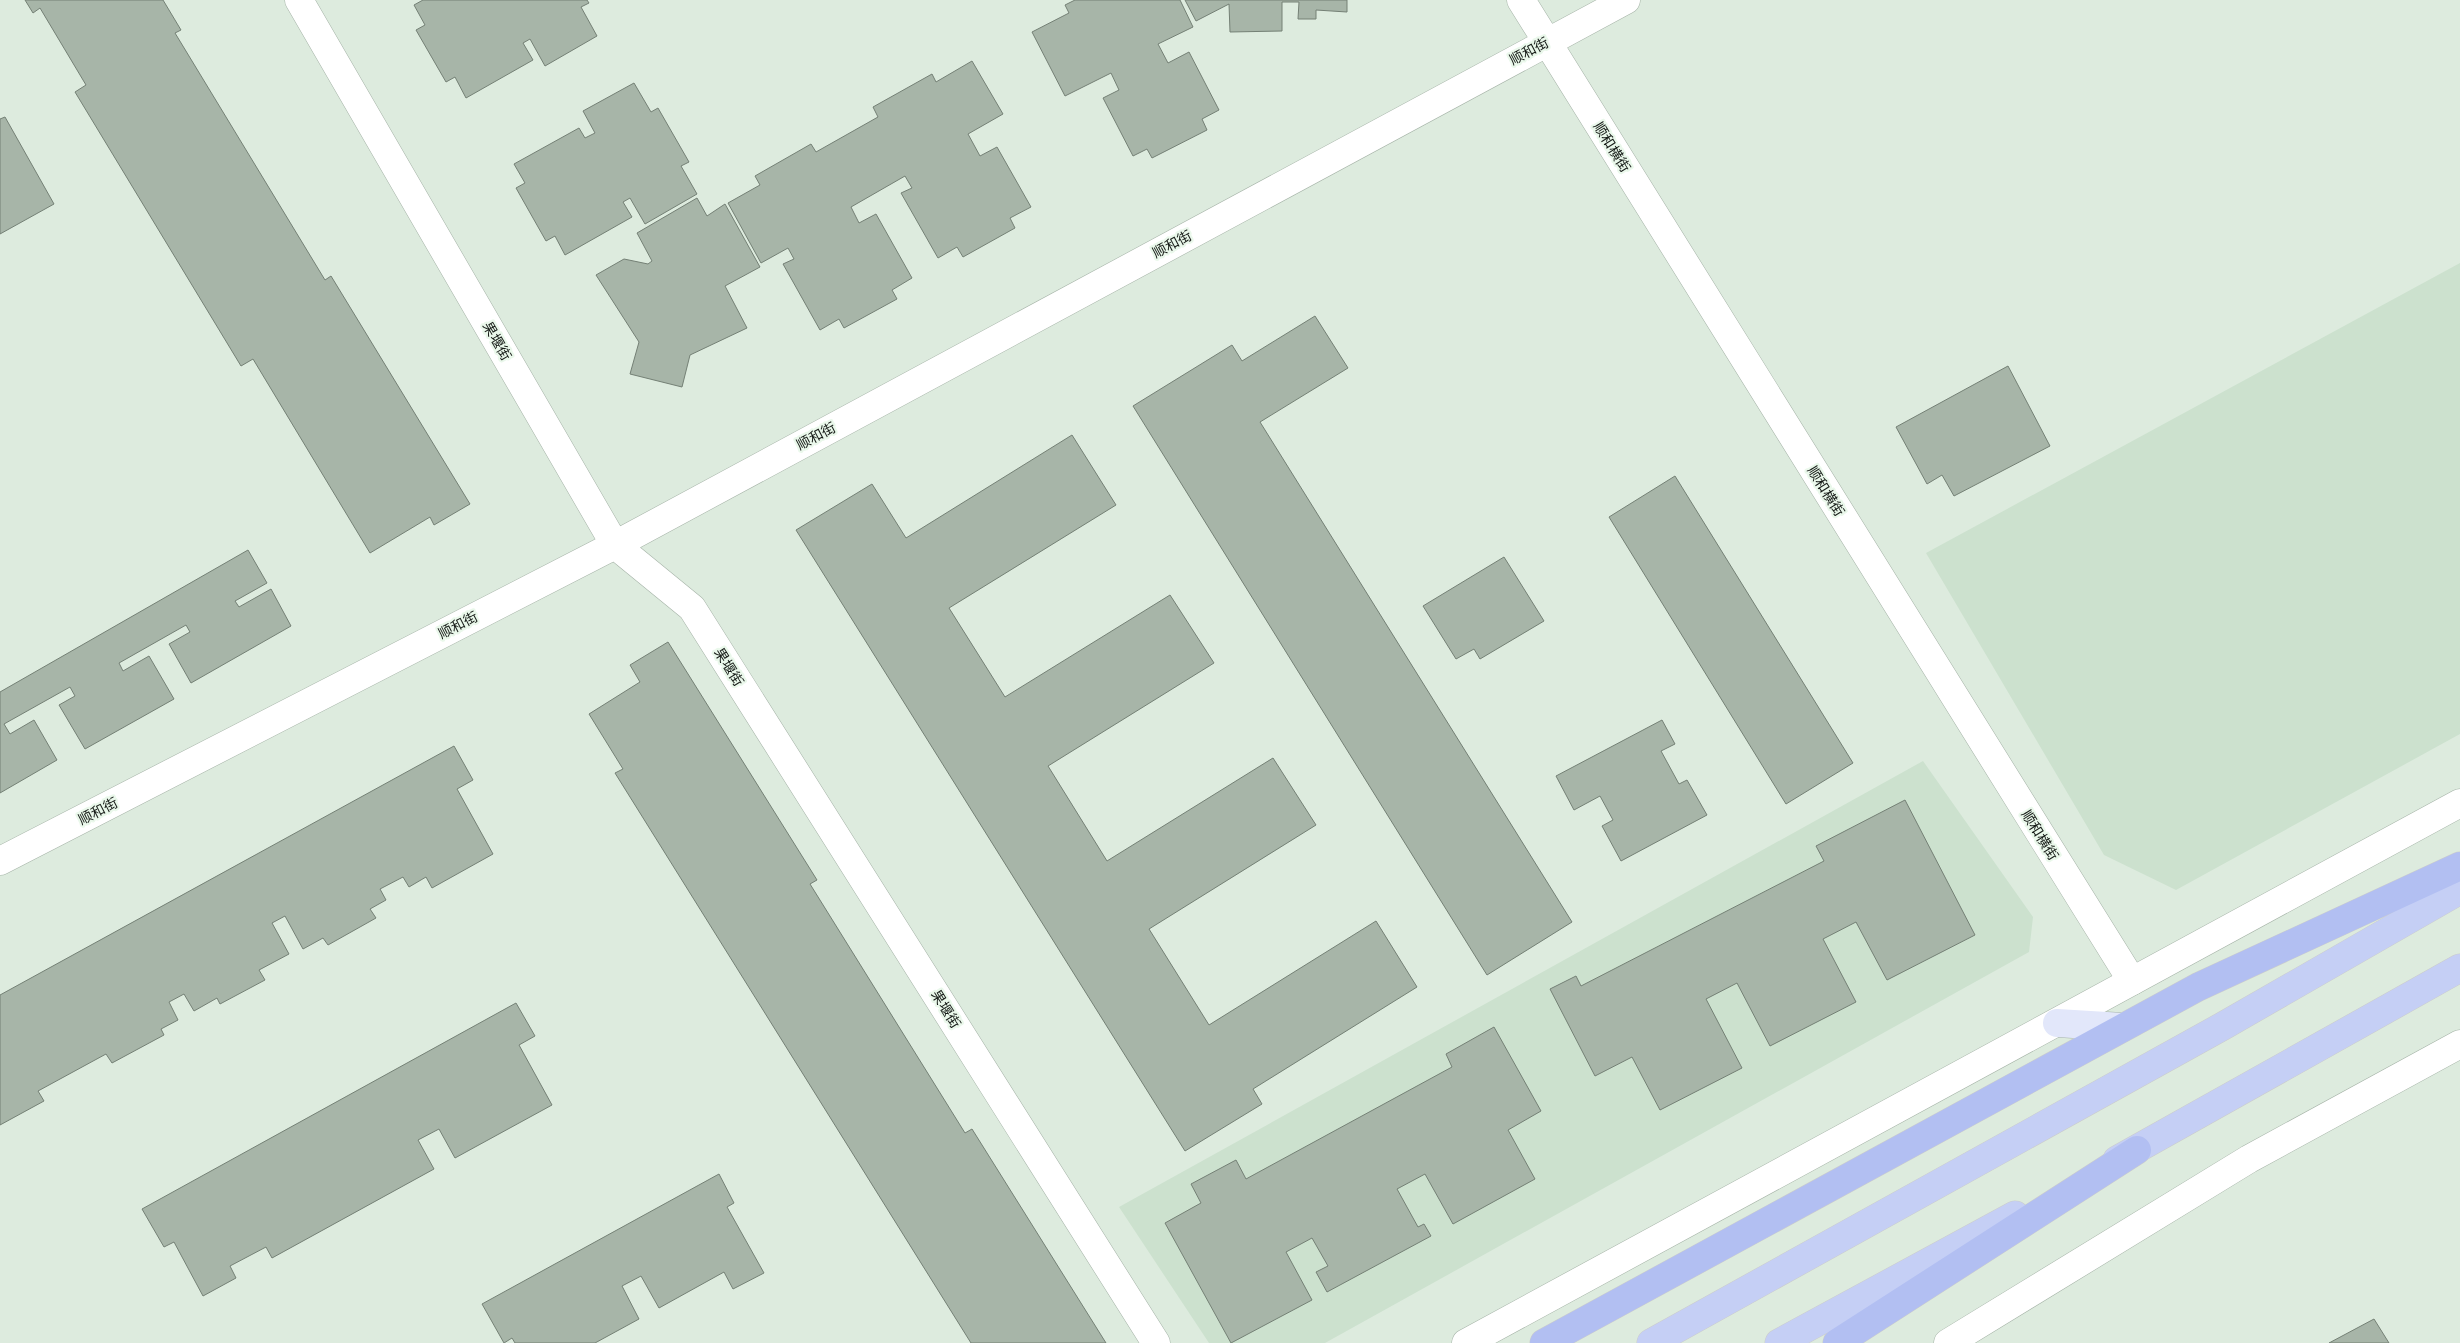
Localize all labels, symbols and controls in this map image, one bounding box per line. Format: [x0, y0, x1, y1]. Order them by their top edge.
street label: 顺和街 [1507, 34, 1552, 69]
street label: 顺和横街 [1590, 119, 1634, 176]
street label: 顺和街 [1150, 227, 1195, 262]
street label: 果堰街 [479, 319, 514, 364]
street label: 顺和街 [794, 419, 839, 454]
street label: 顺和横街 [1804, 463, 1848, 520]
street label: 顺和街 [436, 608, 481, 643]
street label: 果堰街 [710, 645, 747, 690]
street label: 顺和街 [76, 794, 121, 829]
street label: 顺和横街 [2018, 807, 2062, 864]
street label: 果堰街 [927, 987, 964, 1032]

